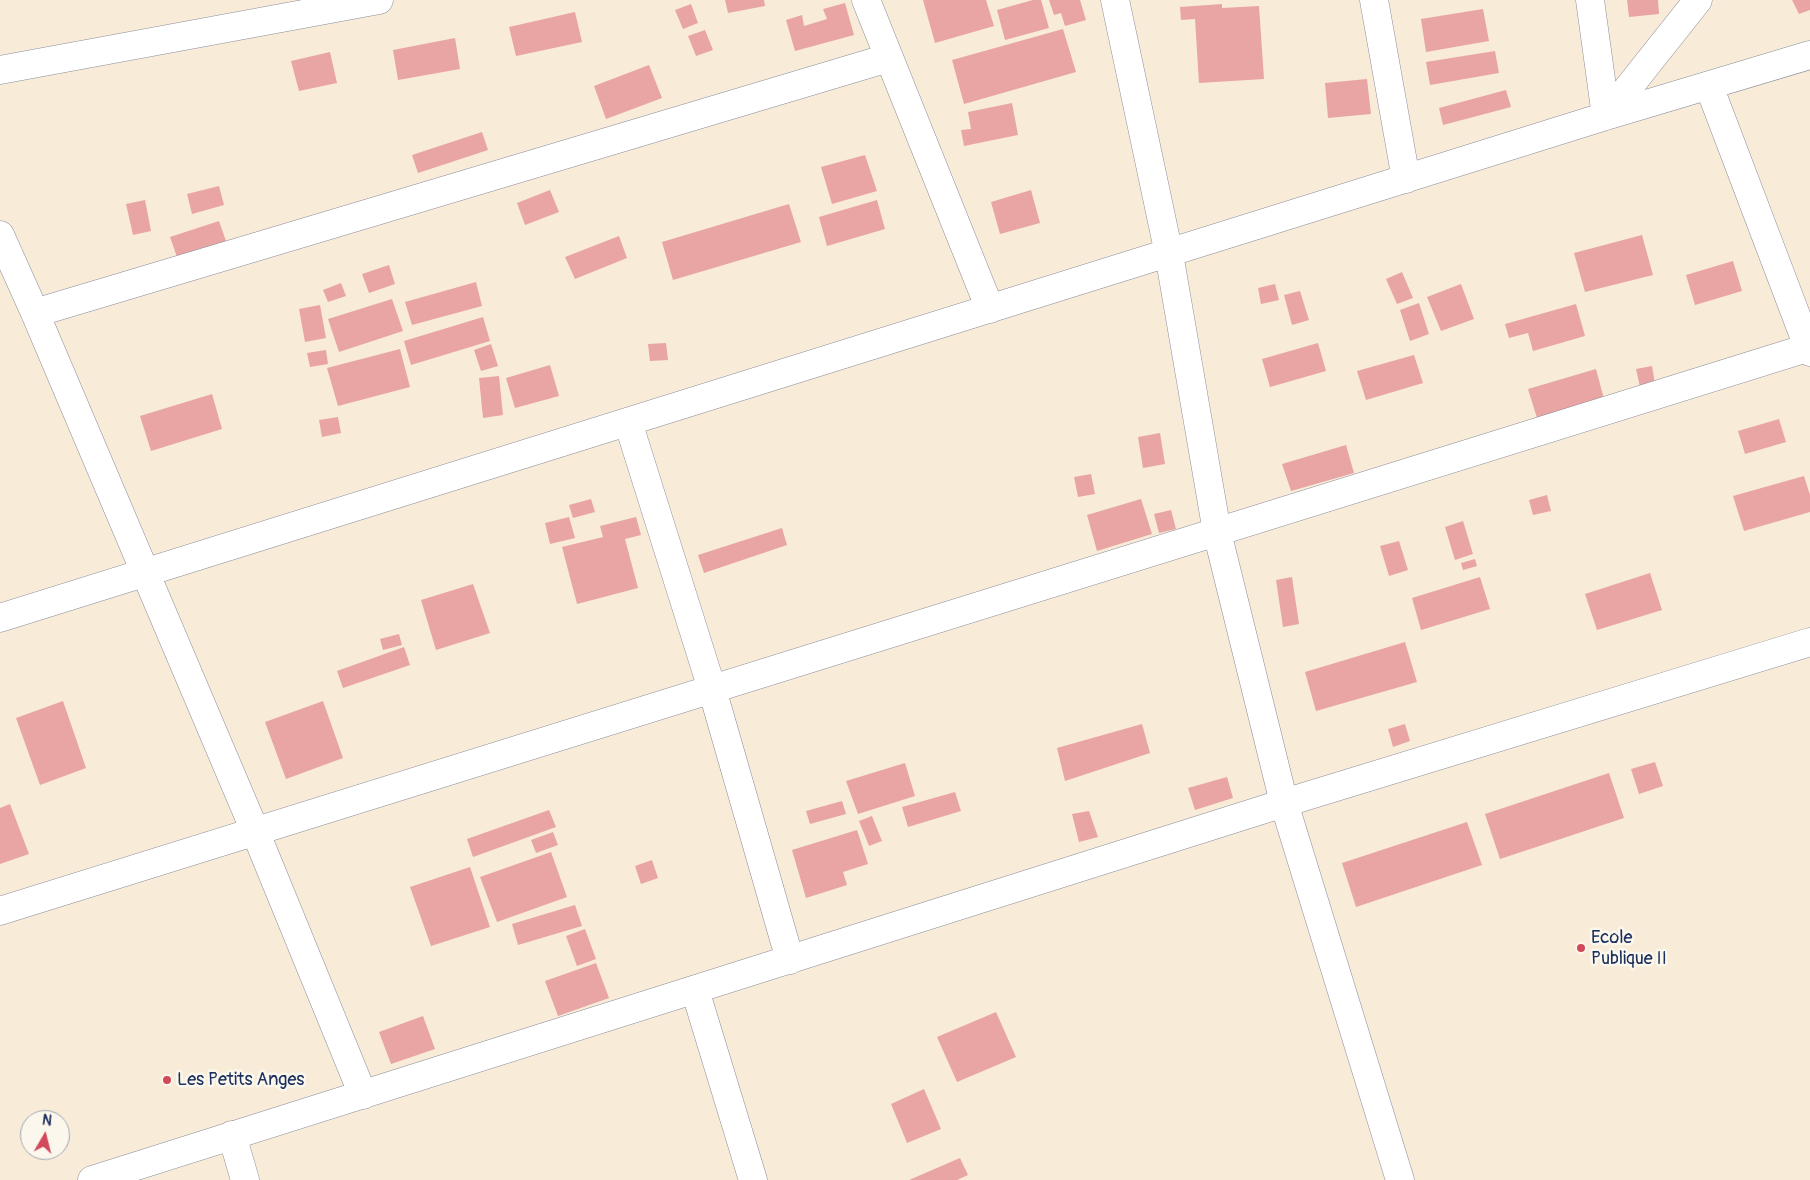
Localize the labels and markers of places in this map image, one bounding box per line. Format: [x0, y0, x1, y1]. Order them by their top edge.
place label: Ecole Publique II [1591, 927, 1667, 970]
marker: Ecole Publique II [1575, 942, 1587, 954]
place label: Les Petits Anges [177, 1069, 304, 1091]
marker: Les Petits Anges [161, 1074, 173, 1086]

